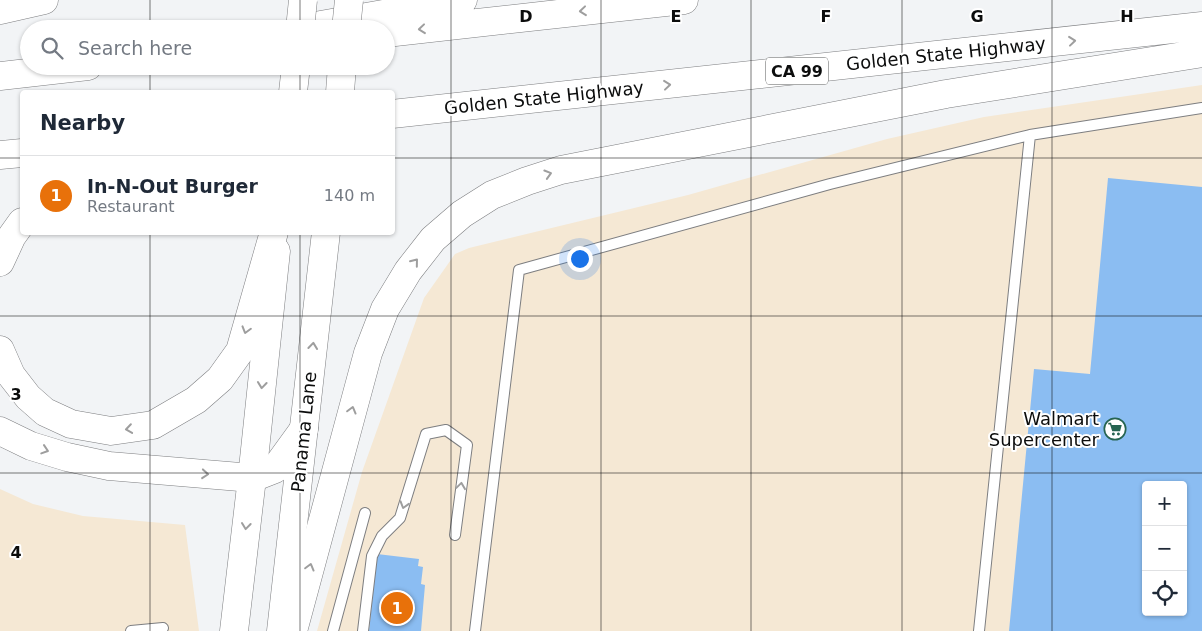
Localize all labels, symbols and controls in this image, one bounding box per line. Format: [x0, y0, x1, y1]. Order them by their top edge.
one-way arrow [579, 5, 587, 16]
text: D [519, 7, 533, 26]
text: E [671, 7, 681, 26]
text: F [821, 7, 831, 26]
text: G [970, 7, 984, 26]
text: H [1120, 7, 1134, 26]
search box [20, 20, 395, 75]
one-way arrow [417, 23, 425, 34]
street label: Golden State Highway [845, 33, 1047, 74]
icon: search [38, 34, 66, 62]
one-way arrow [1069, 35, 1077, 46]
text: Search here [78, 37, 192, 59]
road number: CA 99 [766, 58, 828, 84]
street label: Golden State Highway [443, 77, 645, 118]
one-way arrow [664, 80, 672, 91]
text: Nearby [40, 111, 125, 135]
one-way arrow [543, 170, 551, 180]
text: In-N-Out Burger [87, 175, 258, 197]
text: 1 [50, 186, 62, 205]
text: 140 m [324, 186, 375, 205]
text: Restaurant [87, 197, 175, 216]
your location [567, 246, 593, 272]
one-way arrow [409, 258, 418, 268]
one-way arrow [241, 325, 251, 333]
one-way arrow [307, 342, 318, 350]
street label: Panama Lane [287, 371, 320, 493]
one-way arrow [257, 382, 268, 390]
text: 3 [10, 385, 22, 404]
one-way arrow [346, 406, 357, 415]
place label: Walmart Supercenter [989, 408, 1100, 450]
supermarket icon: Walmart Supercenter [1103, 417, 1127, 441]
one-way arrow [125, 423, 133, 433]
one-way arrow [40, 444, 49, 454]
one-way arrow [201, 468, 209, 479]
map controls [1142, 481, 1187, 616]
button: + [1142, 481, 1187, 526]
one-way arrow [456, 482, 466, 491]
one-way arrow [400, 501, 410, 509]
one-way arrow [241, 523, 252, 531]
button: − [1142, 526, 1187, 571]
text: 4 [10, 543, 22, 562]
one-way arrow [304, 563, 314, 572]
button: locate [1142, 571, 1187, 616]
pin: 1 [381, 589, 413, 627]

